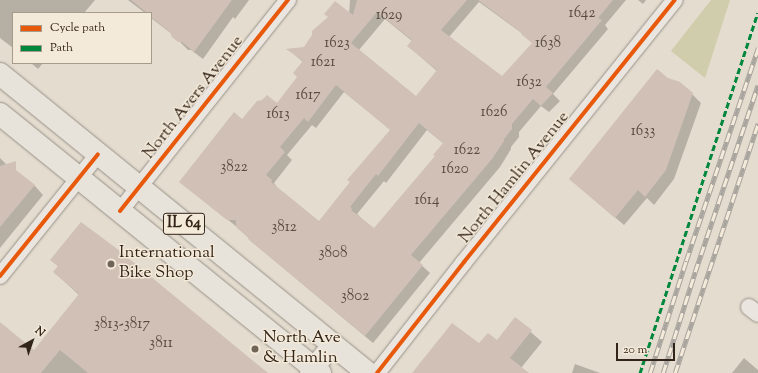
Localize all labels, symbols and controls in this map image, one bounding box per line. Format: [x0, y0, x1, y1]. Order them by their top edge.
house number: 1642 [569, 5, 595, 23]
house number: 1629 [376, 7, 402, 25]
legend [12, 12, 152, 64]
text: Cycle path [50, 19, 105, 37]
street label: North Avers Avenue [139, 32, 249, 164]
house number: 1623 [324, 35, 350, 53]
house number: 1638 [535, 35, 561, 53]
text: Path [50, 39, 73, 57]
house number: 1621 [311, 54, 335, 72]
house number: 1632 [516, 74, 542, 92]
house number: 1617 [295, 87, 321, 105]
house number: 1626 [481, 104, 507, 122]
house number: 1613 [266, 106, 290, 124]
street label: North Hamlin Avenue [456, 108, 574, 248]
house number: 1633 [631, 123, 655, 141]
house number: 1622 [454, 142, 480, 160]
house number: 3822 [220, 159, 248, 177]
house number: 1620 [441, 161, 469, 179]
house number: 1614 [414, 192, 440, 210]
road number: IL 64 [162, 210, 206, 238]
house number: 3812 [271, 219, 297, 237]
place label: International Bike Shop [119, 244, 215, 284]
house number: 3808 [319, 245, 347, 263]
marker: International Bike Shop [106, 259, 116, 269]
house number: 3802 [341, 288, 369, 306]
house number: 3813-3817 [94, 316, 150, 334]
north arrow [12, 321, 52, 361]
text: N [31, 323, 48, 341]
place label: North Ave & Hamlin [263, 329, 341, 369]
house number: 3811 [149, 335, 173, 353]
scale bar [618, 335, 677, 361]
text: 20 m [623, 341, 647, 359]
marker: North Ave & Hamlin [250, 344, 260, 354]

